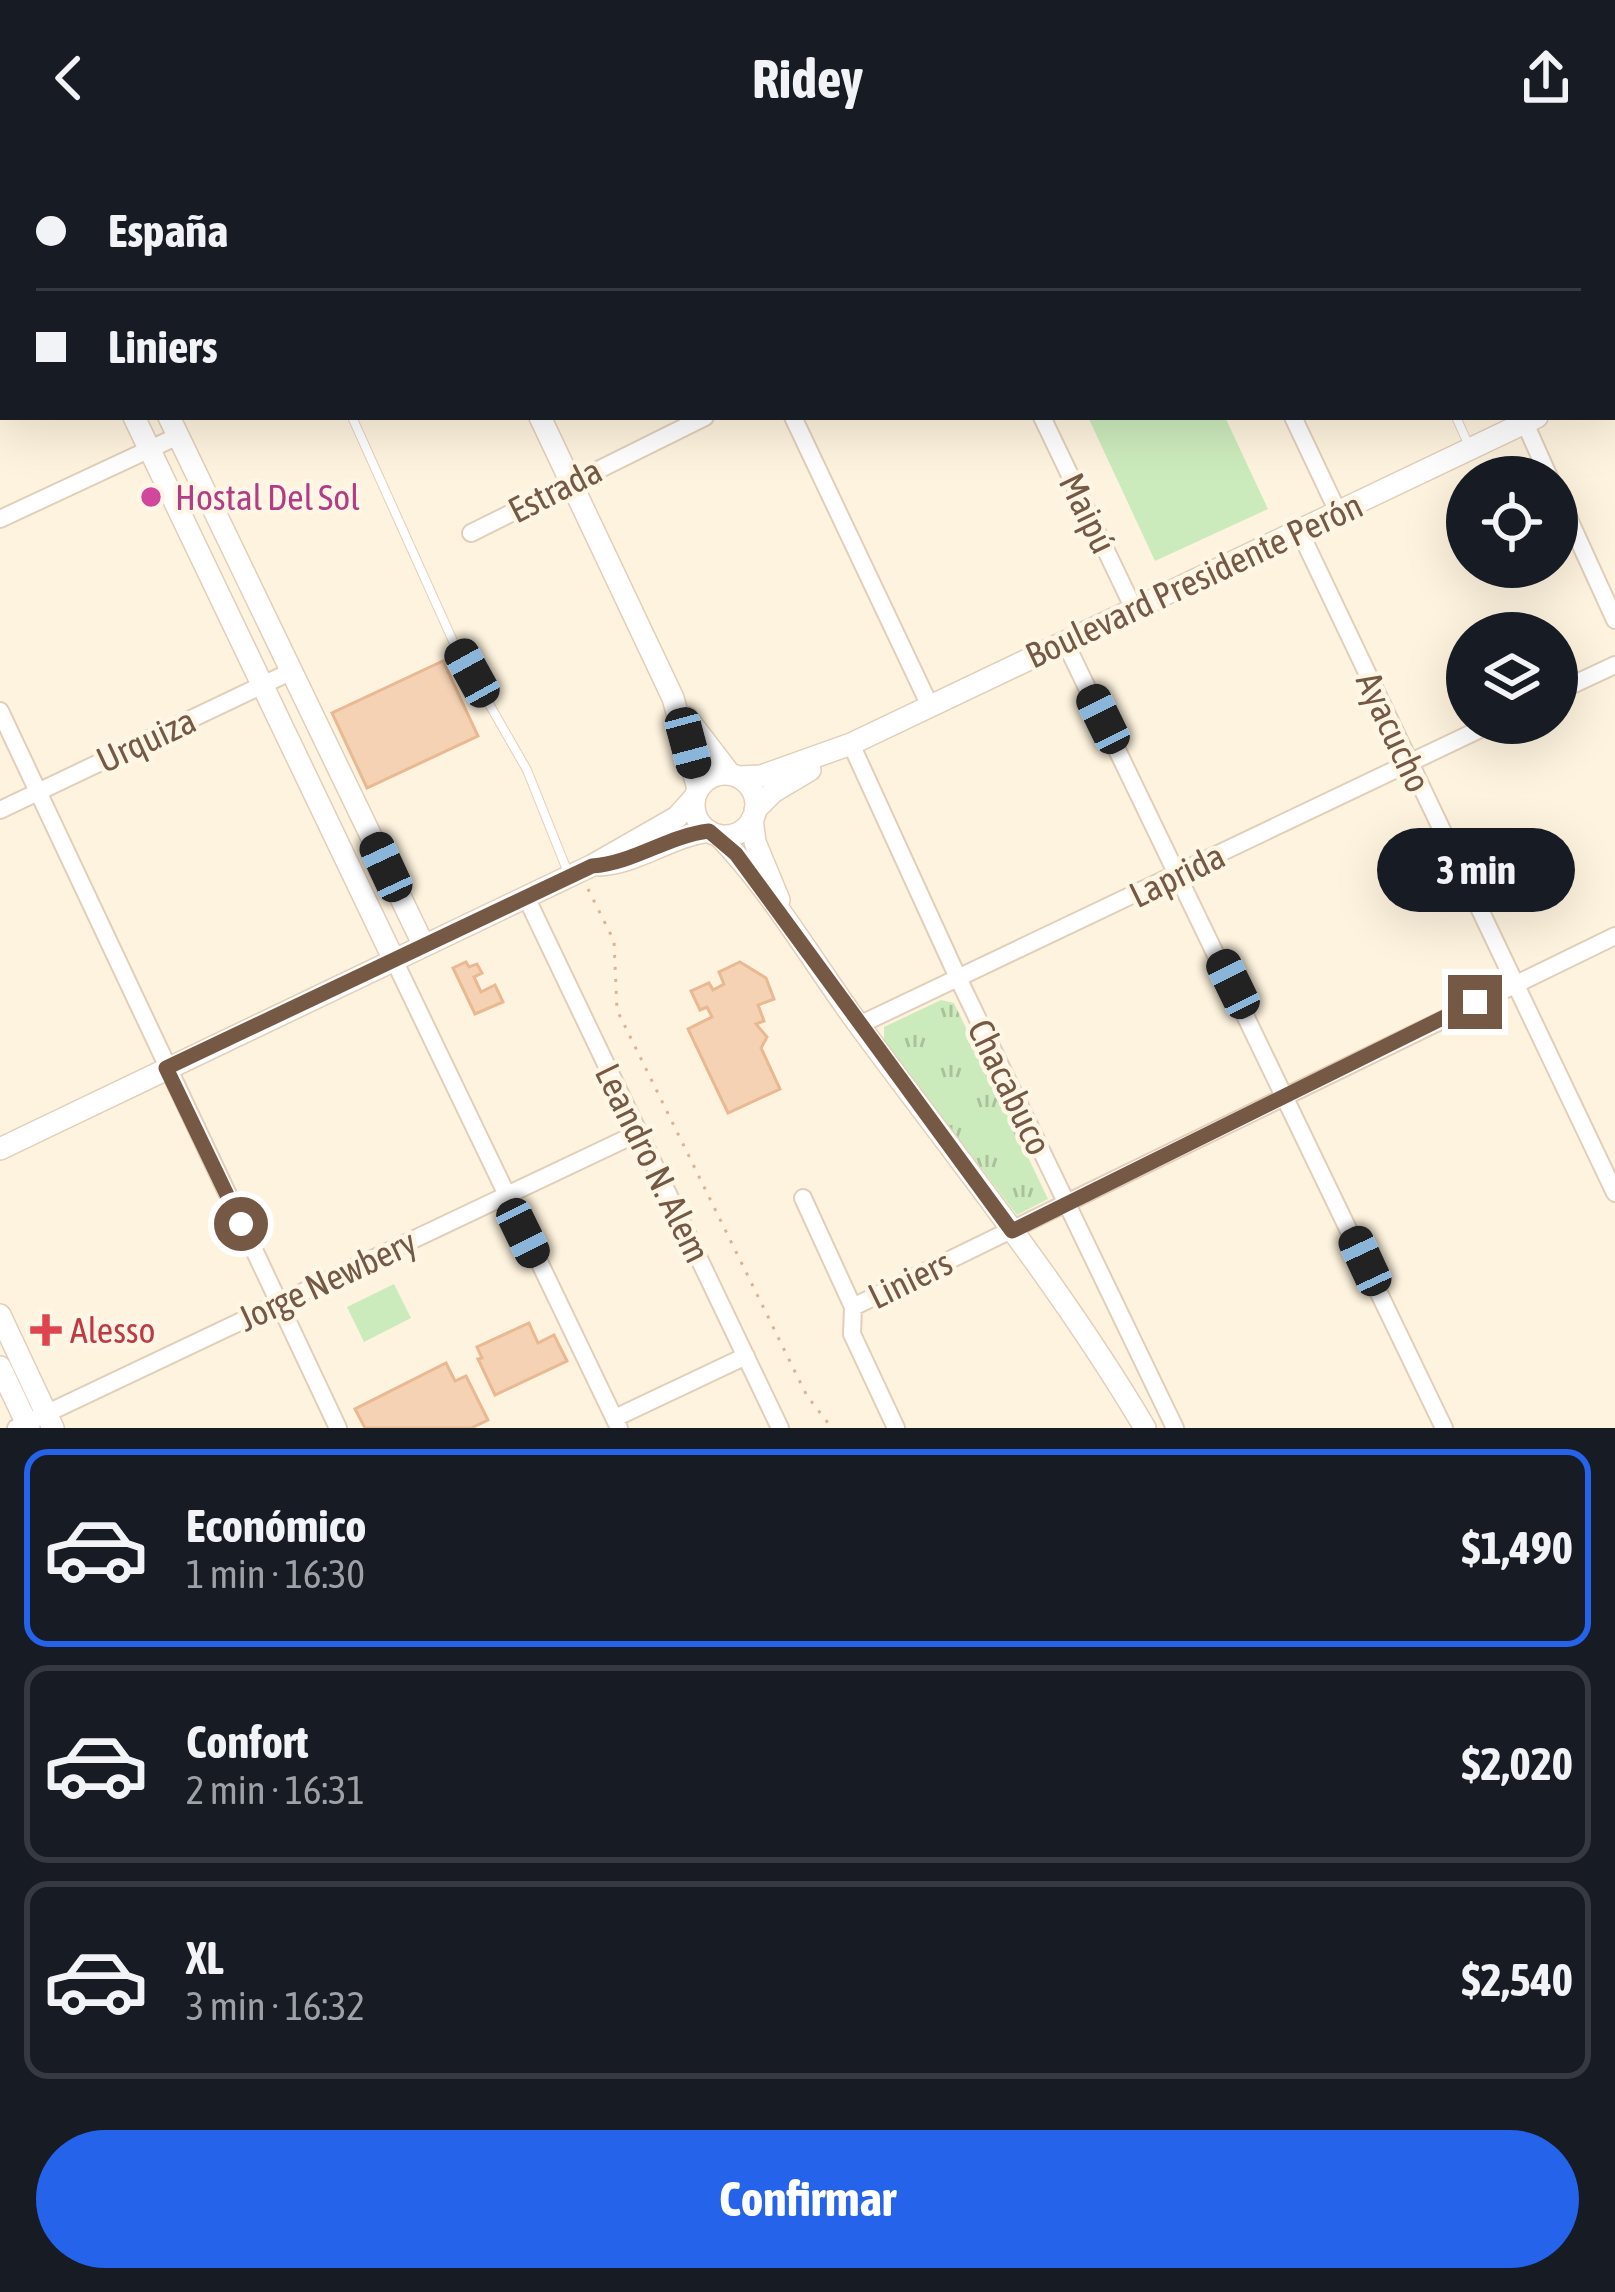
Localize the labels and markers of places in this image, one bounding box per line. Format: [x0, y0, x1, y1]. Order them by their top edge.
place label: Hostal Del Sol [175, 476, 360, 518]
marker: Hostal Del Sol [138, 484, 164, 510]
place label: Alesso [70, 1309, 156, 1351]
marker: Alesso [33, 1317, 59, 1343]

